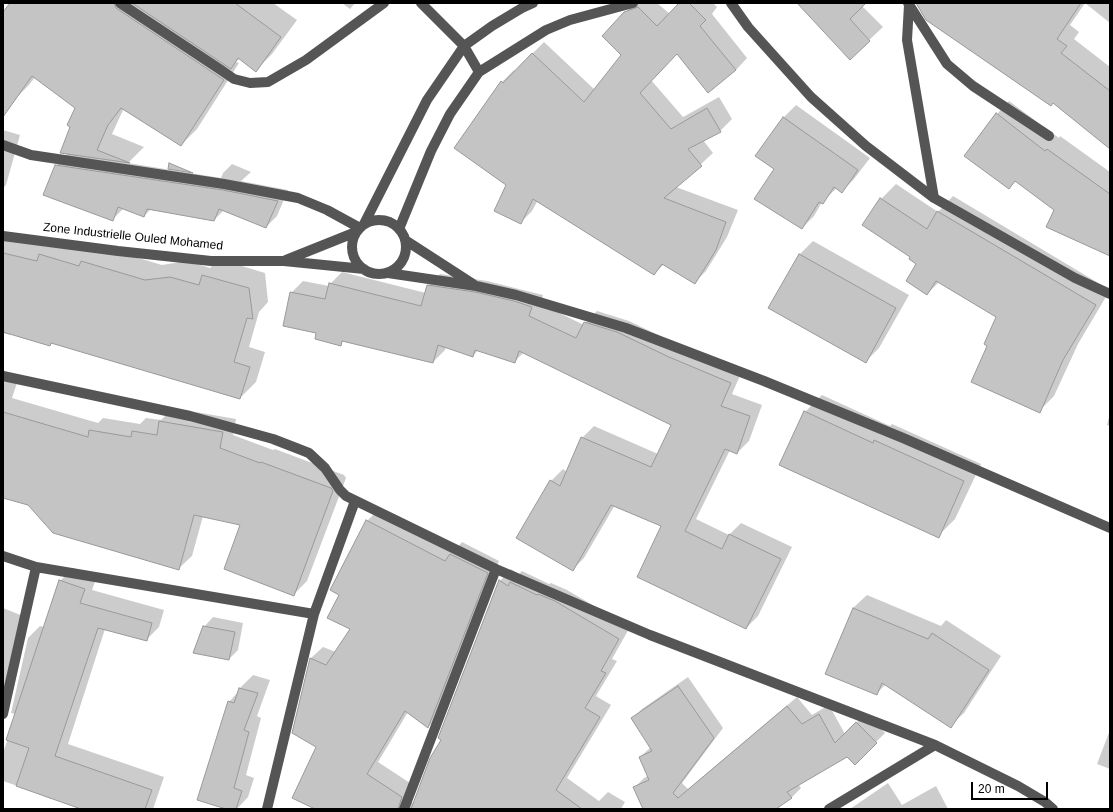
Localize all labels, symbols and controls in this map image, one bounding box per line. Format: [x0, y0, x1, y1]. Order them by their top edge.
street label: Zone Industrielle Ouled Mohamed [42, 220, 224, 254]
scale bar [973, 774, 1050, 800]
text: 20 m [978, 782, 1005, 796]

